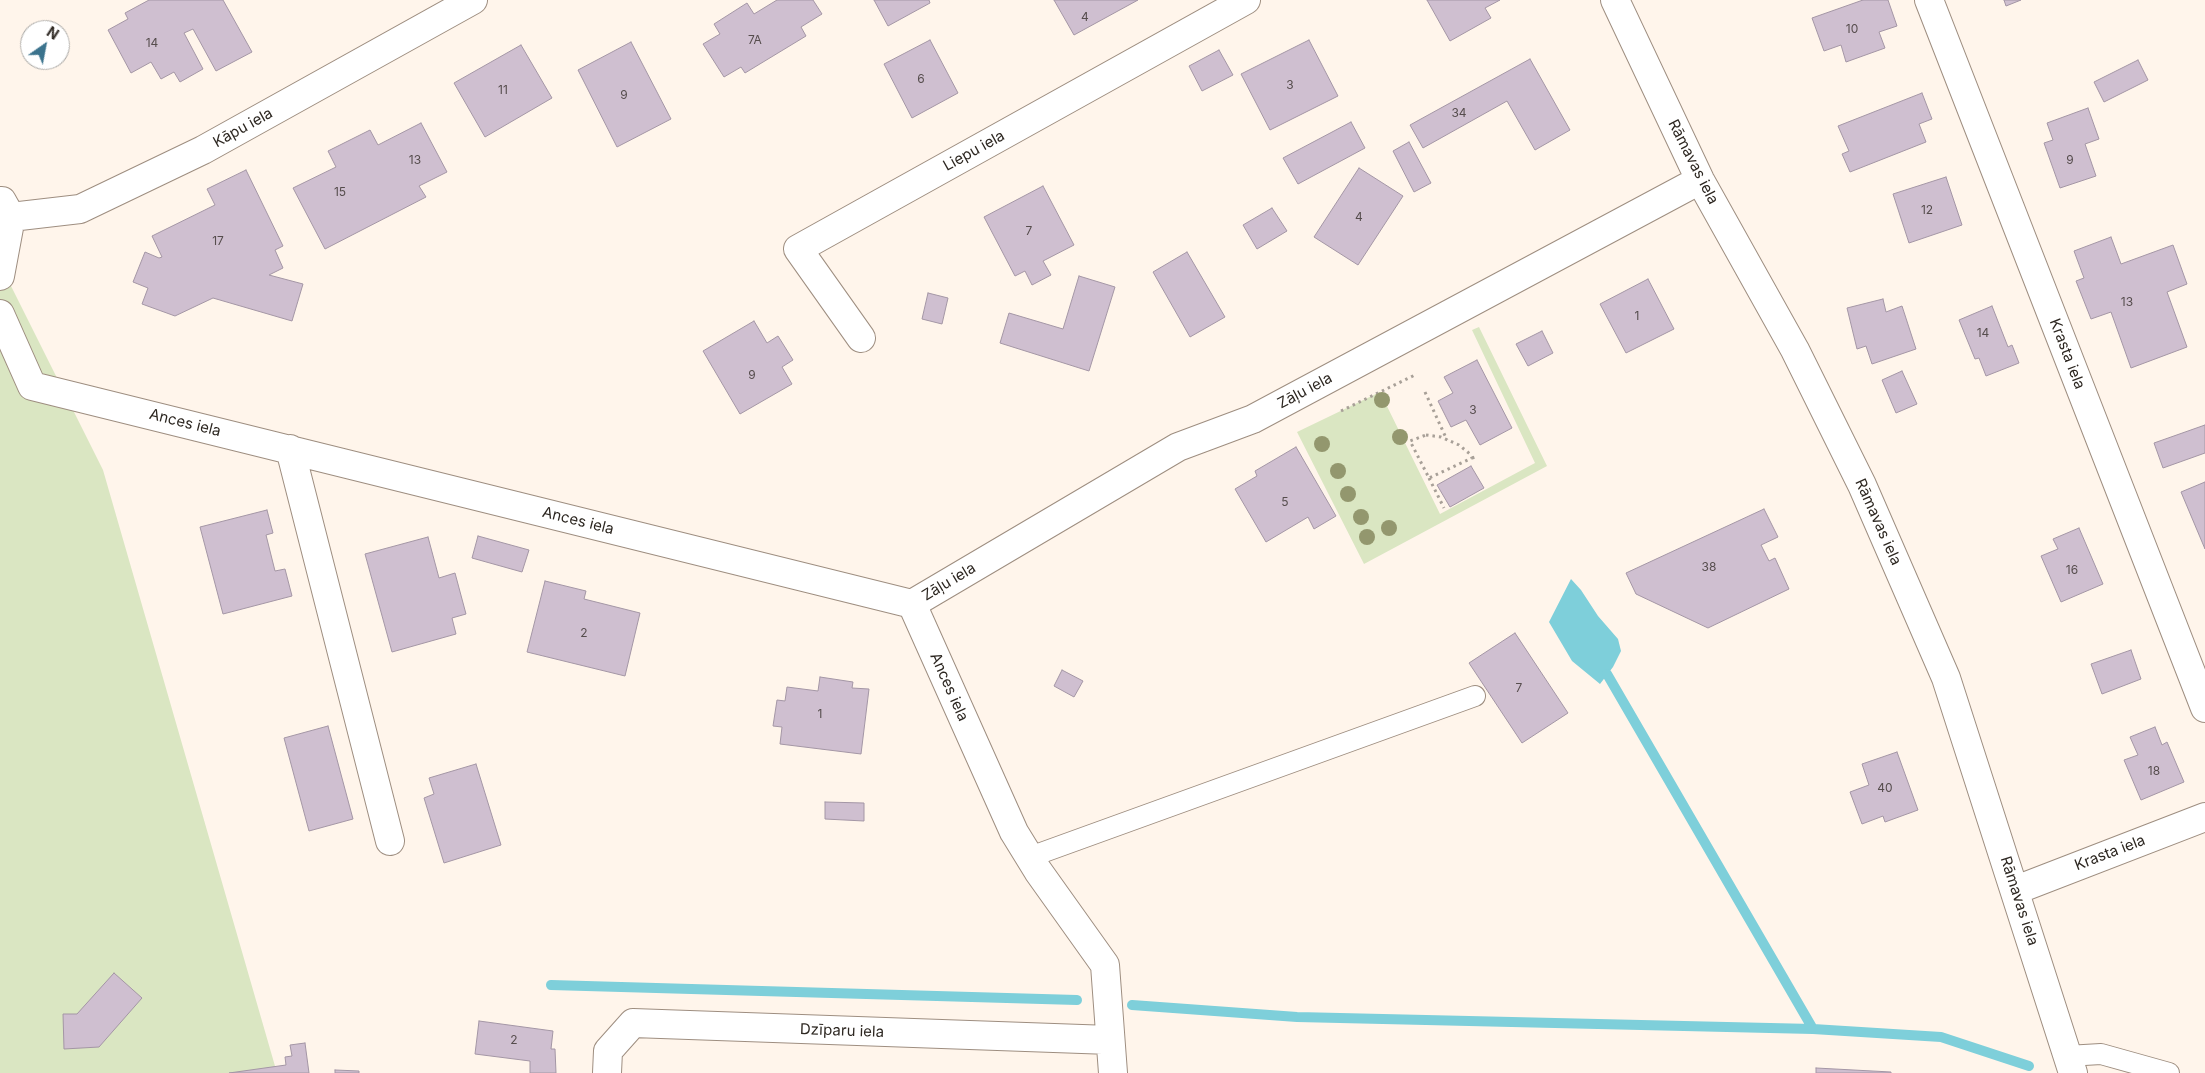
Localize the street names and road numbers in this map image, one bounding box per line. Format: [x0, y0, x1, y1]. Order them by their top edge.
street label: Kāpu iela [210, 104, 276, 152]
street label: Rāmavas iela [1664, 117, 1722, 207]
street label: Liepu iela [940, 127, 1008, 175]
street label: Krasta iela [2045, 316, 2089, 392]
street label: Zāļu iela [1275, 369, 1335, 413]
street label: Ances iela [147, 405, 223, 441]
street label: Rāmavas iela [1851, 476, 1905, 568]
street label: Ances iela [540, 503, 616, 539]
street label: Zāļu iela [919, 559, 979, 605]
street label: Ances iela [926, 650, 972, 724]
street label: Krasta iela [2072, 831, 2148, 875]
street label: Rāmavas iela [1996, 854, 2042, 948]
street label: Dzīparu iela [800, 1021, 884, 1041]

